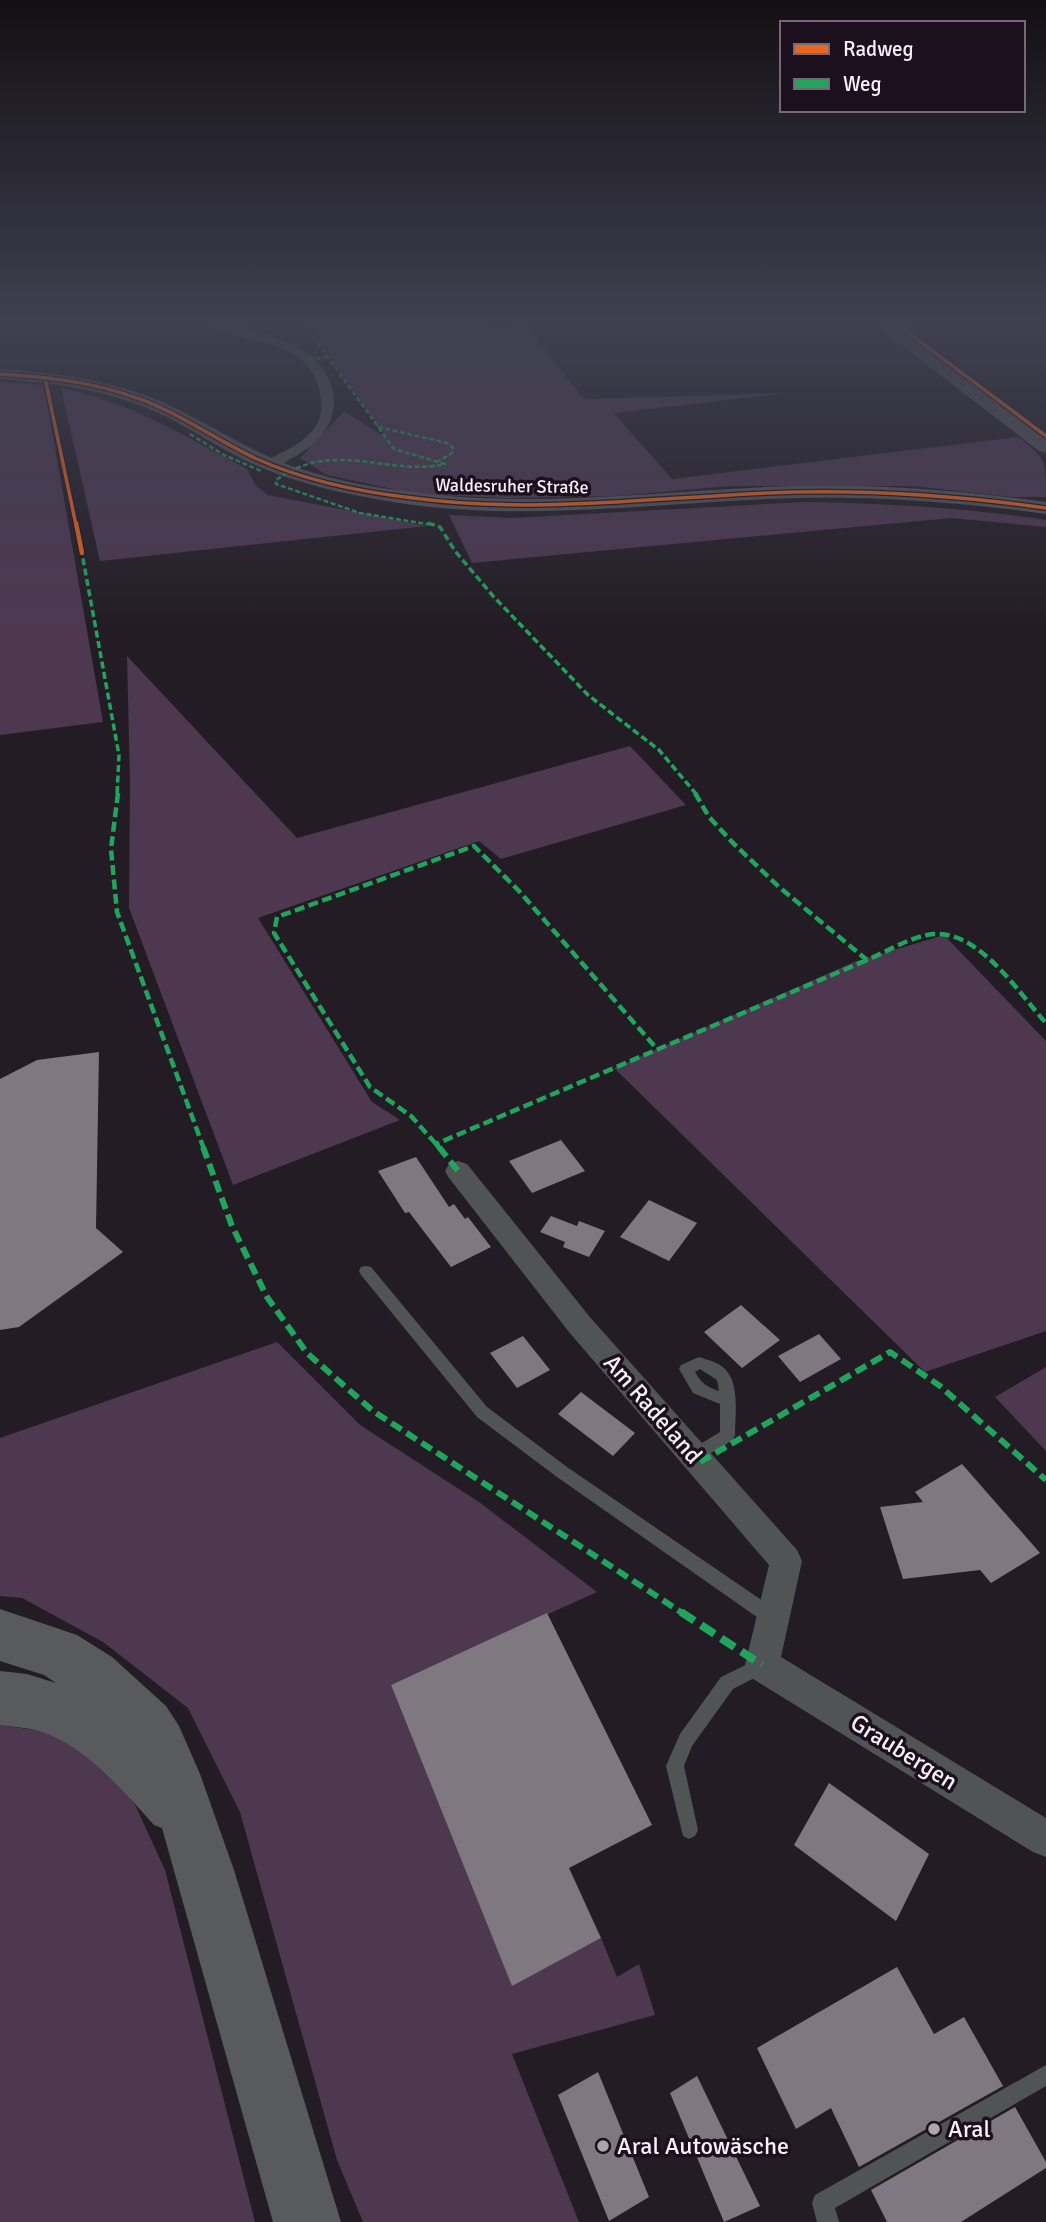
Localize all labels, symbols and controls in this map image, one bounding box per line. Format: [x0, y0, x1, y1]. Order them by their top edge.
legend [780, 21, 1025, 112]
text: Radweg [843, 36, 914, 62]
text: Weg [843, 71, 882, 97]
street label: Waldesruher Straße [435, 474, 589, 498]
street label: Am Radeland [597, 1348, 709, 1470]
street label: Graubergen [845, 1707, 963, 1797]
place label: Aral [948, 2114, 991, 2144]
marker: Aral [926, 2121, 942, 2137]
place label: Aral Autowäsche [617, 2131, 789, 2161]
marker: Aral Autowäsche [595, 2138, 611, 2154]

